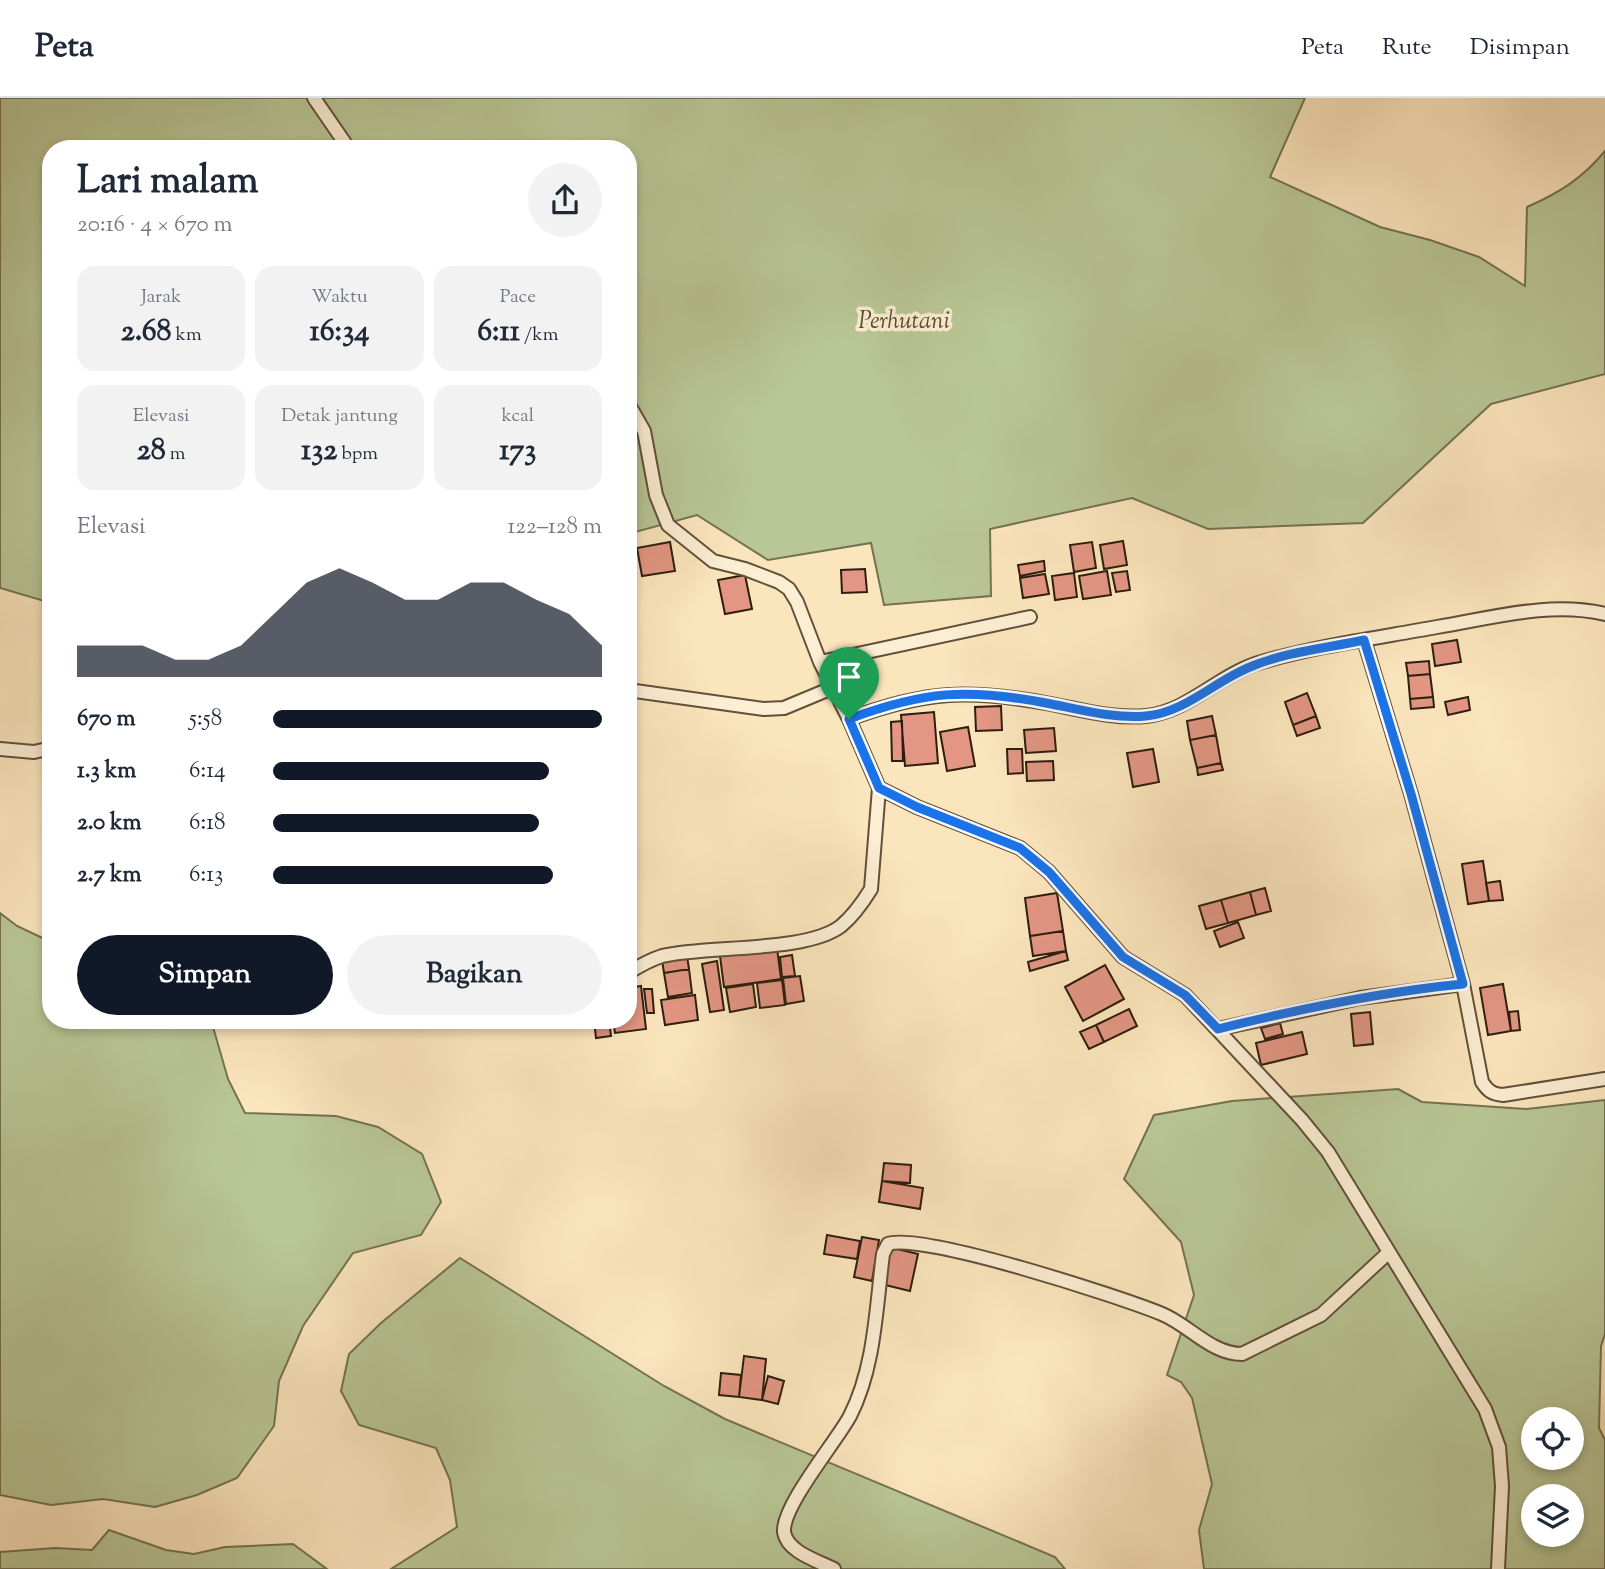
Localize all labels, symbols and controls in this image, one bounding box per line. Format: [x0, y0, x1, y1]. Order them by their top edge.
text: Peta [35, 24, 94, 72]
text: Peta [1301, 31, 1344, 65]
text: Rute [1382, 31, 1432, 65]
text: Disimpan [1470, 31, 1570, 65]
text: Lari malam [77, 156, 259, 210]
button: share [528, 163, 602, 237]
text: 20:16 · 4 × 670 m [77, 209, 233, 242]
text: Jarak [141, 284, 181, 311]
text: Waktu [311, 284, 368, 311]
text: Pace [500, 284, 536, 311]
park label: Perhutani [858, 305, 950, 339]
text: 2.68 [121, 311, 172, 354]
text: 16:34 [310, 311, 369, 354]
text: 6:11 [477, 311, 520, 354]
text: km [172, 322, 202, 349]
text: /km [520, 322, 558, 349]
text: Elevasi [133, 403, 190, 430]
text: Detak jantung [281, 403, 398, 430]
text: kcal [501, 403, 534, 430]
text: 28 [137, 430, 166, 473]
text: 132 [301, 430, 337, 473]
text: 173 [499, 430, 537, 473]
text: m [166, 441, 186, 468]
text: bpm [337, 441, 378, 468]
text: Elevasi [77, 511, 146, 544]
text: 122–128 m [507, 511, 602, 544]
pin [819, 647, 879, 719]
icon: arrive [830, 658, 868, 696]
text: 670 m [77, 703, 136, 736]
text: 5:58 [189, 703, 222, 736]
text: 1.3 km [77, 755, 136, 788]
text: 6:14 [189, 755, 226, 788]
text: 2.0 km [77, 807, 142, 840]
text: 6:18 [189, 807, 226, 840]
text: 2.7 km [77, 859, 142, 892]
text: 6:13 [189, 859, 223, 892]
button: Simpan [77, 935, 333, 1015]
button: Bagikan [347, 935, 602, 1015]
map controls [1521, 1407, 1584, 1547]
button: locate [1521, 1407, 1584, 1470]
button: layers [1521, 1484, 1584, 1547]

